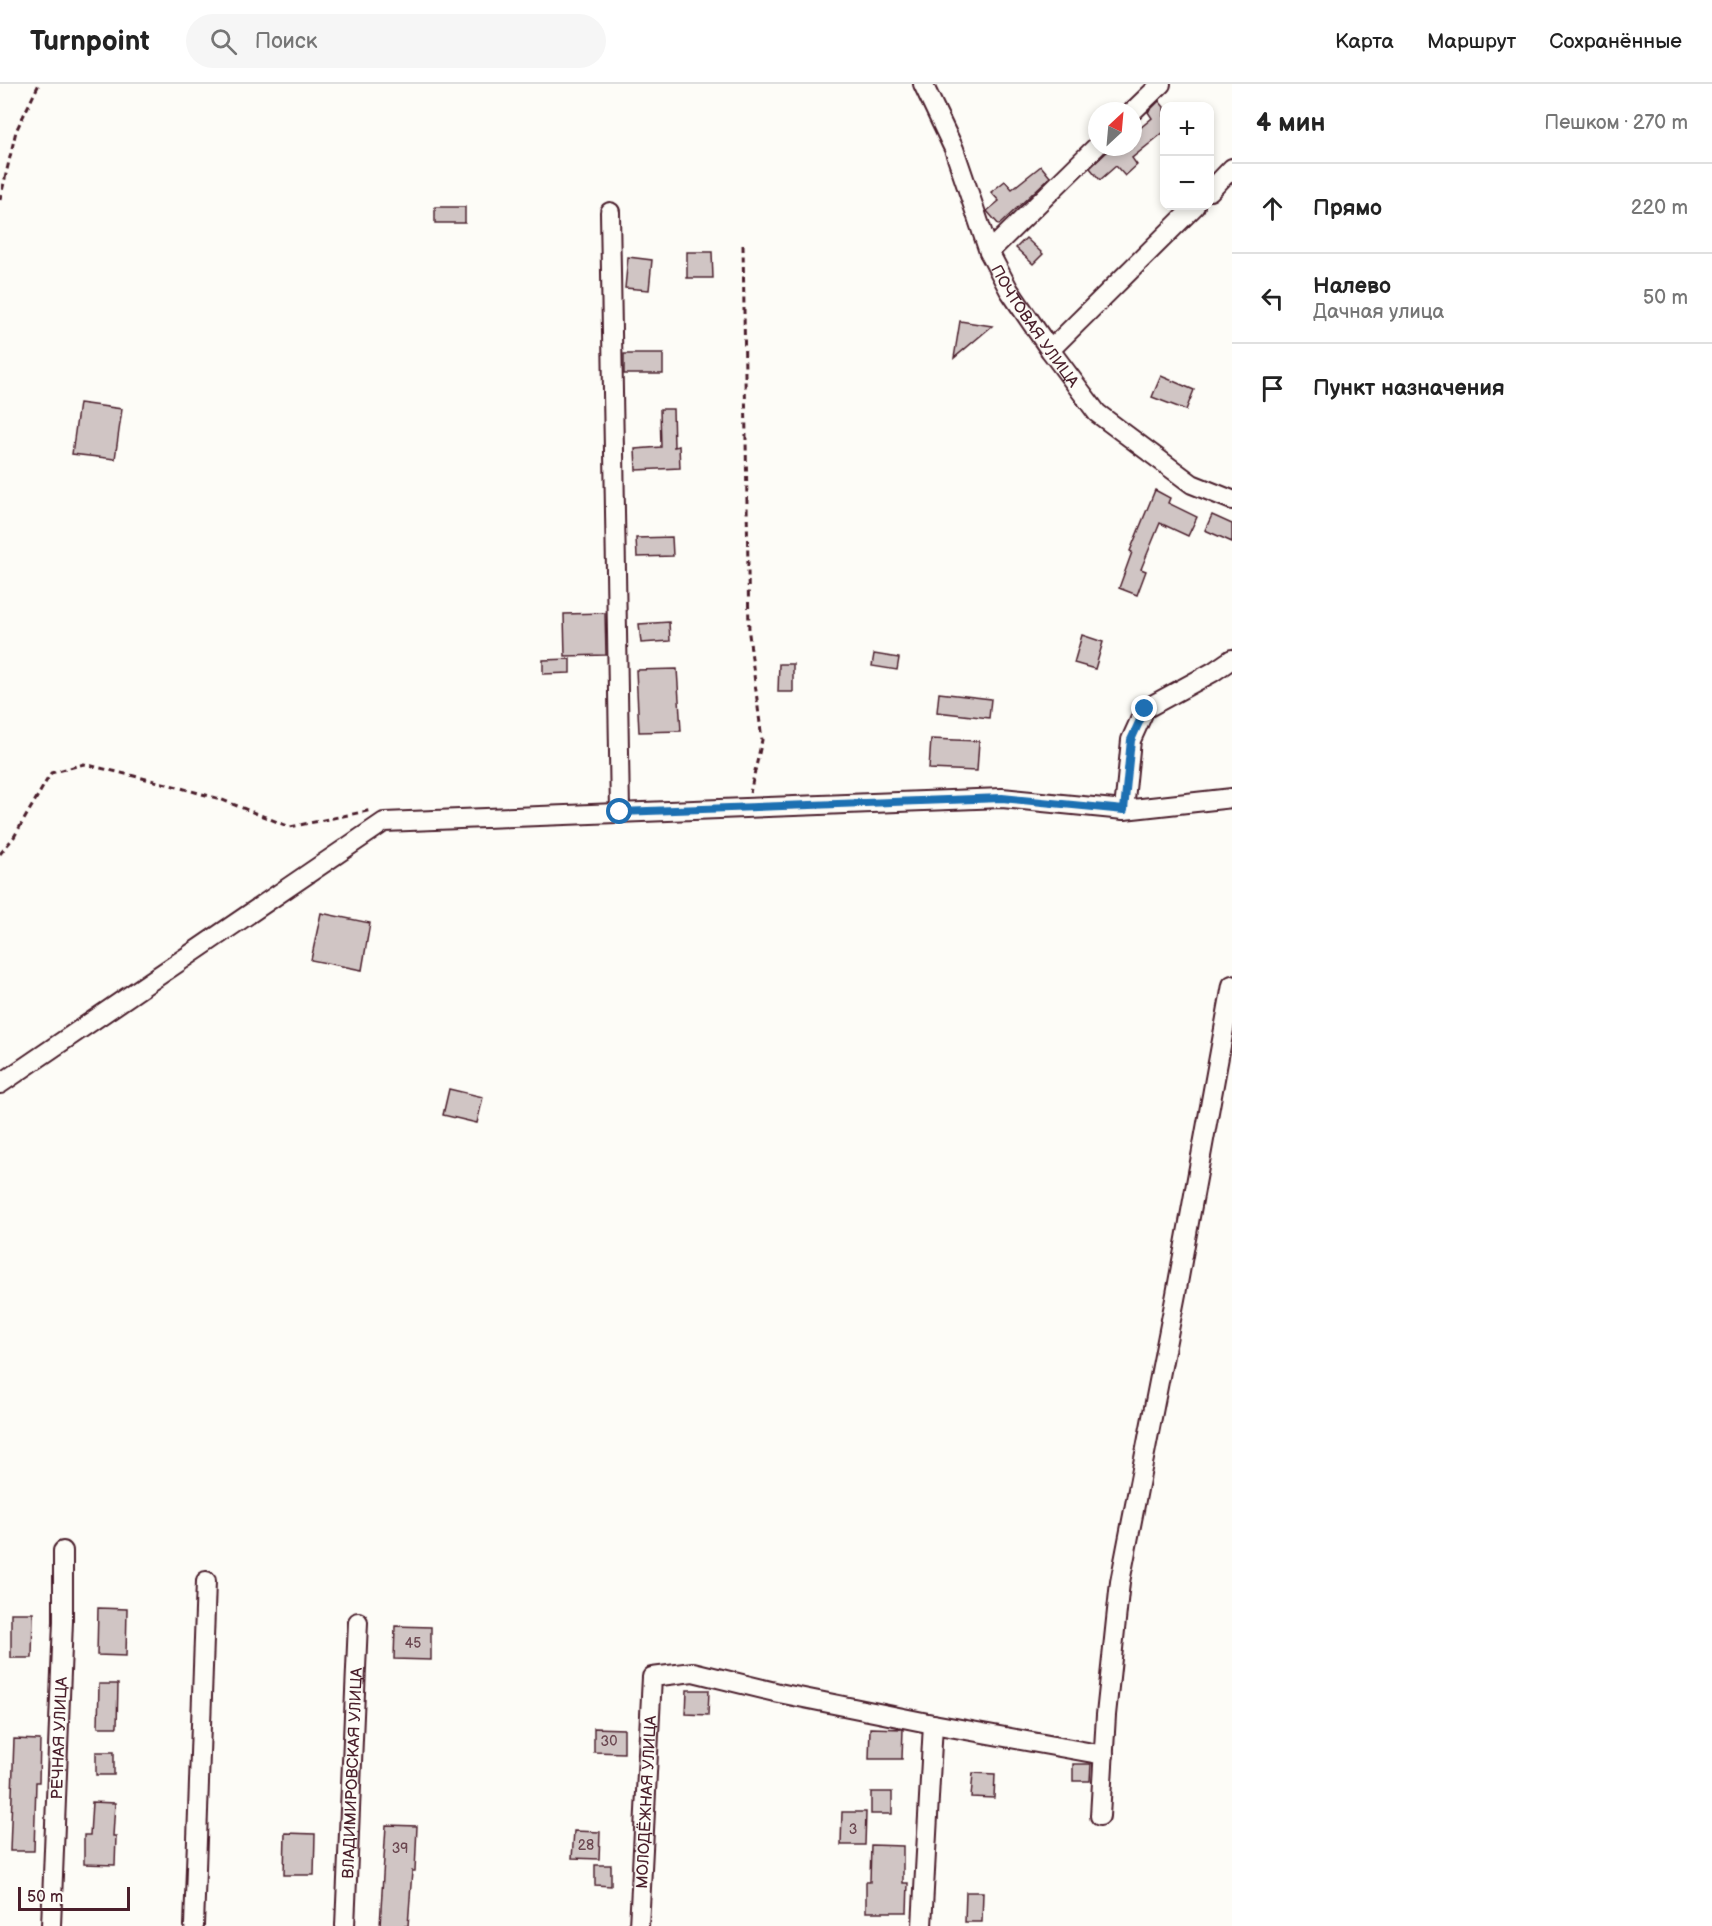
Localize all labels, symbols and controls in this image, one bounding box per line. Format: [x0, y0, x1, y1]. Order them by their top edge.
search box [186, 14, 606, 68]
text: Turnpoint [30, 25, 150, 58]
icon: search [207, 25, 240, 58]
text: Поиск [255, 28, 317, 55]
text: Карта [1335, 29, 1394, 54]
text: Маршрут [1427, 29, 1516, 54]
text: Сохранённые [1549, 29, 1682, 54]
north arrow [1088, 102, 1142, 156]
map controls [1160, 102, 1214, 210]
button: + [1160, 102, 1214, 156]
text: 4 мин [1256, 108, 1325, 139]
text: Пешком · 270 m [1544, 111, 1688, 135]
button: − [1160, 156, 1214, 210]
icon: ahead [1256, 192, 1289, 225]
text: Прямо [1313, 195, 1382, 222]
text: 220 m [1631, 196, 1688, 220]
street label: ПОЧТОВАЯ УЛИЦА [986, 262, 1083, 392]
text: Налево [1313, 273, 1391, 300]
icon: left [1256, 282, 1289, 315]
text: 50 m [1643, 286, 1688, 310]
text: Дачная улица [1313, 300, 1444, 324]
icon: arrive [1256, 372, 1289, 405]
text: Пункт назначения [1313, 375, 1505, 402]
route end [1131, 695, 1157, 721]
route start [606, 798, 632, 824]
house number: 45 [405, 1635, 421, 1652]
street label: ВЛАДИМИРОВСКАЯ УЛИЦА [339, 1667, 367, 1879]
street label: РЕЧНАЯ УЛИЦА [48, 1676, 72, 1800]
street label: МОЛОДЁЖНАЯ УЛИЦА [633, 1715, 661, 1889]
house number: 30 [601, 1733, 617, 1750]
house number: 3 [849, 1821, 857, 1838]
house number: 28 [578, 1837, 594, 1854]
house number: 39 [392, 1840, 408, 1857]
scale bar [18, 1884, 130, 1912]
text: 50 m [27, 1888, 63, 1907]

